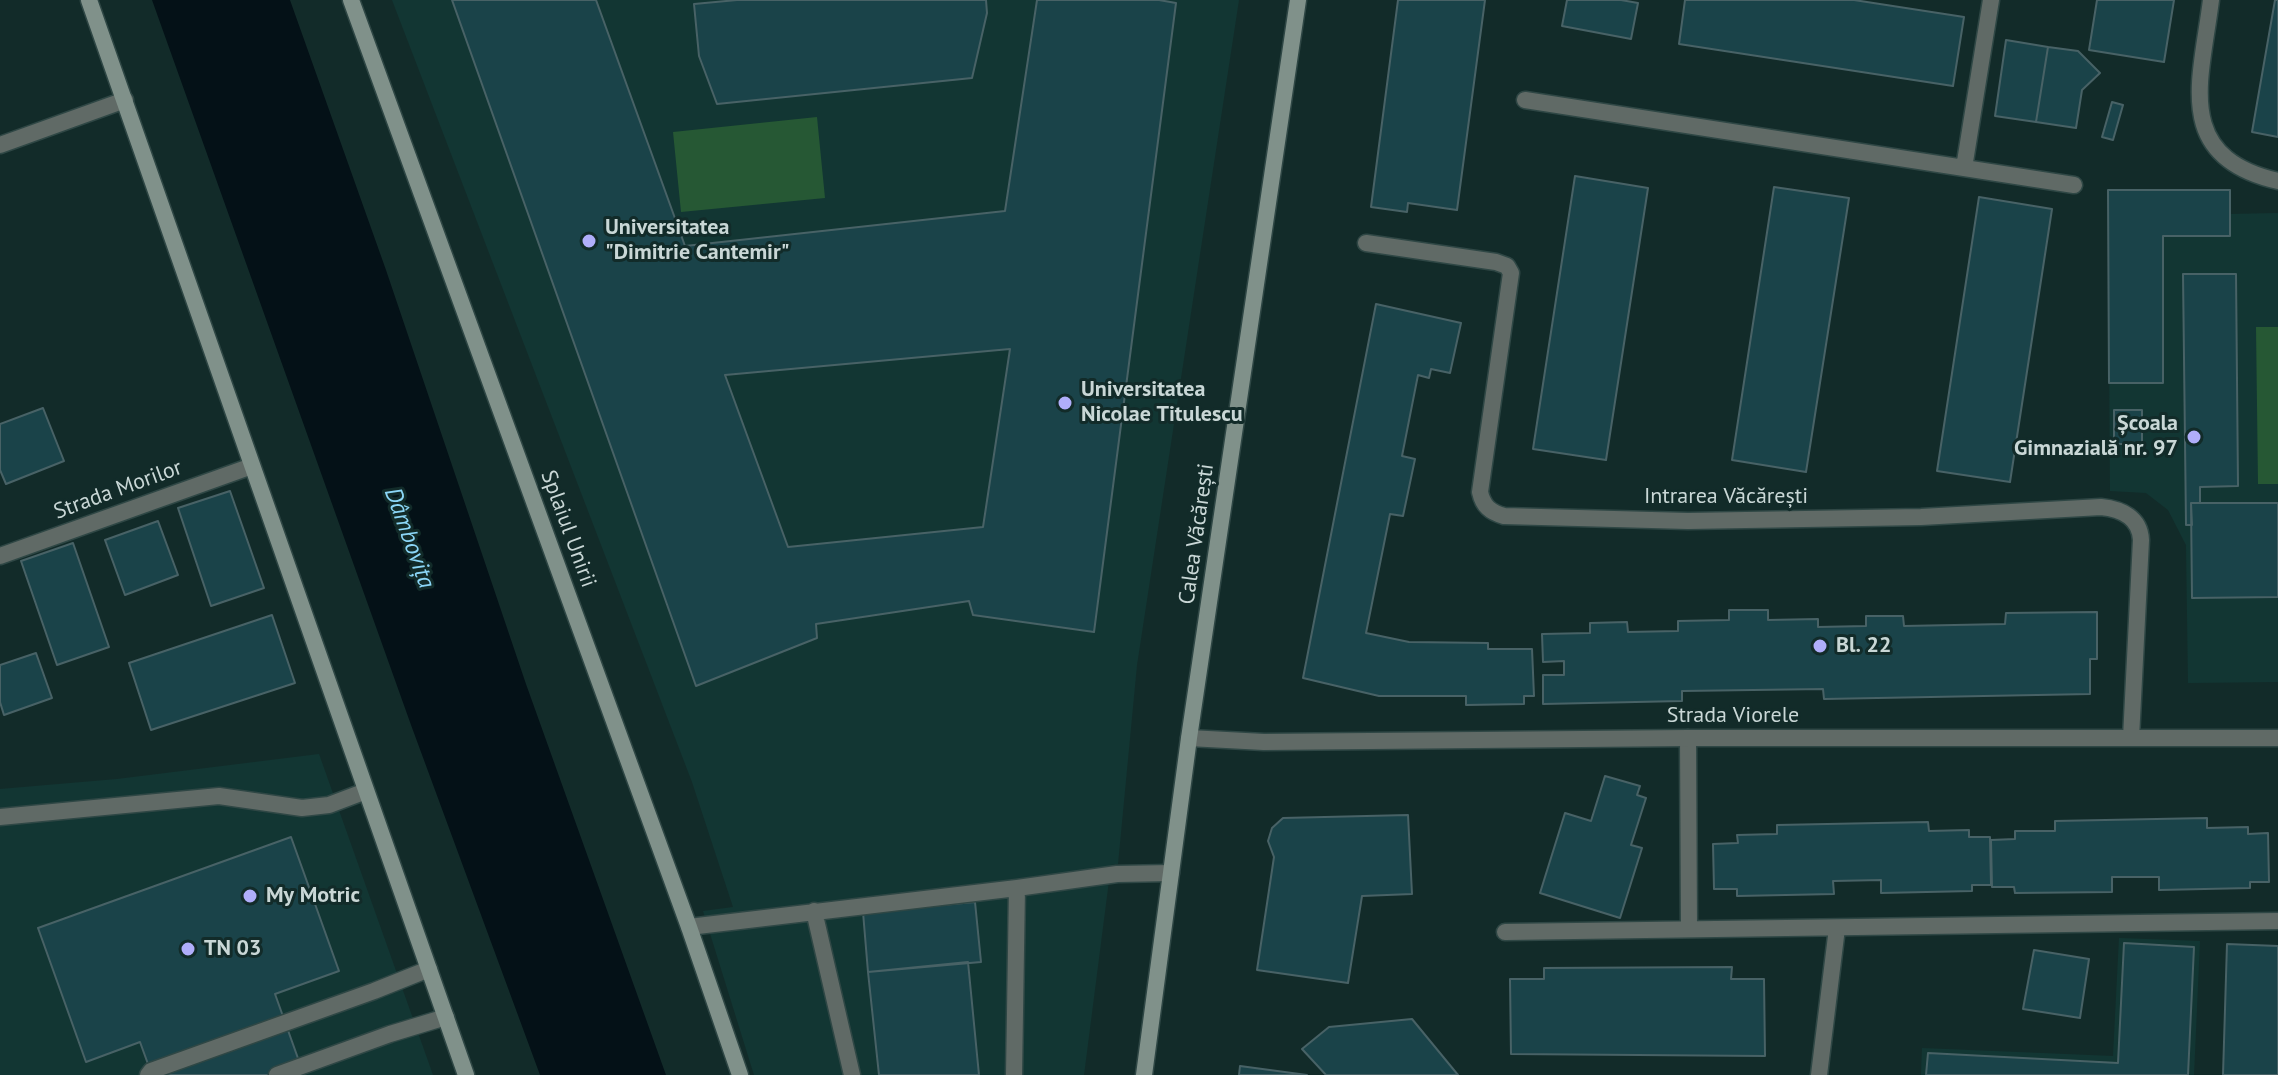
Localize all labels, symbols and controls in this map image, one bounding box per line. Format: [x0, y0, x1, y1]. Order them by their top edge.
place label: Universitatea "Dimitrie Cantemir" [605, 215, 790, 266]
marker: Universitatea "Dimitrie Cantemir" [580, 232, 598, 250]
place label: Universitatea Nicolae Titulescu [1081, 377, 1243, 428]
marker: Universitatea Nicolae Titulescu [1056, 394, 1074, 412]
place label: Școala Gimnazială nr. 97 [2014, 411, 2178, 462]
marker: Școala Gimnazială nr. 97 [2185, 428, 2203, 446]
street label: Strada Morilor [50, 455, 186, 525]
street label: Calea Văcărești [1174, 462, 1220, 606]
street label: Splaiul Unirii [535, 467, 601, 591]
water label: Dâmbovița [377, 484, 441, 592]
street label: Intrarea Văcărești [1644, 484, 1808, 510]
place label: Bl. 22 [1836, 633, 1891, 659]
marker: Bl. 22 [1811, 637, 1829, 655]
street label: Strada Viorele [1667, 703, 1799, 729]
place label: My Motric [266, 883, 360, 909]
marker: My Motric [241, 887, 259, 905]
place label: TN 03 [204, 936, 261, 962]
marker: TN 03 [179, 940, 197, 958]

